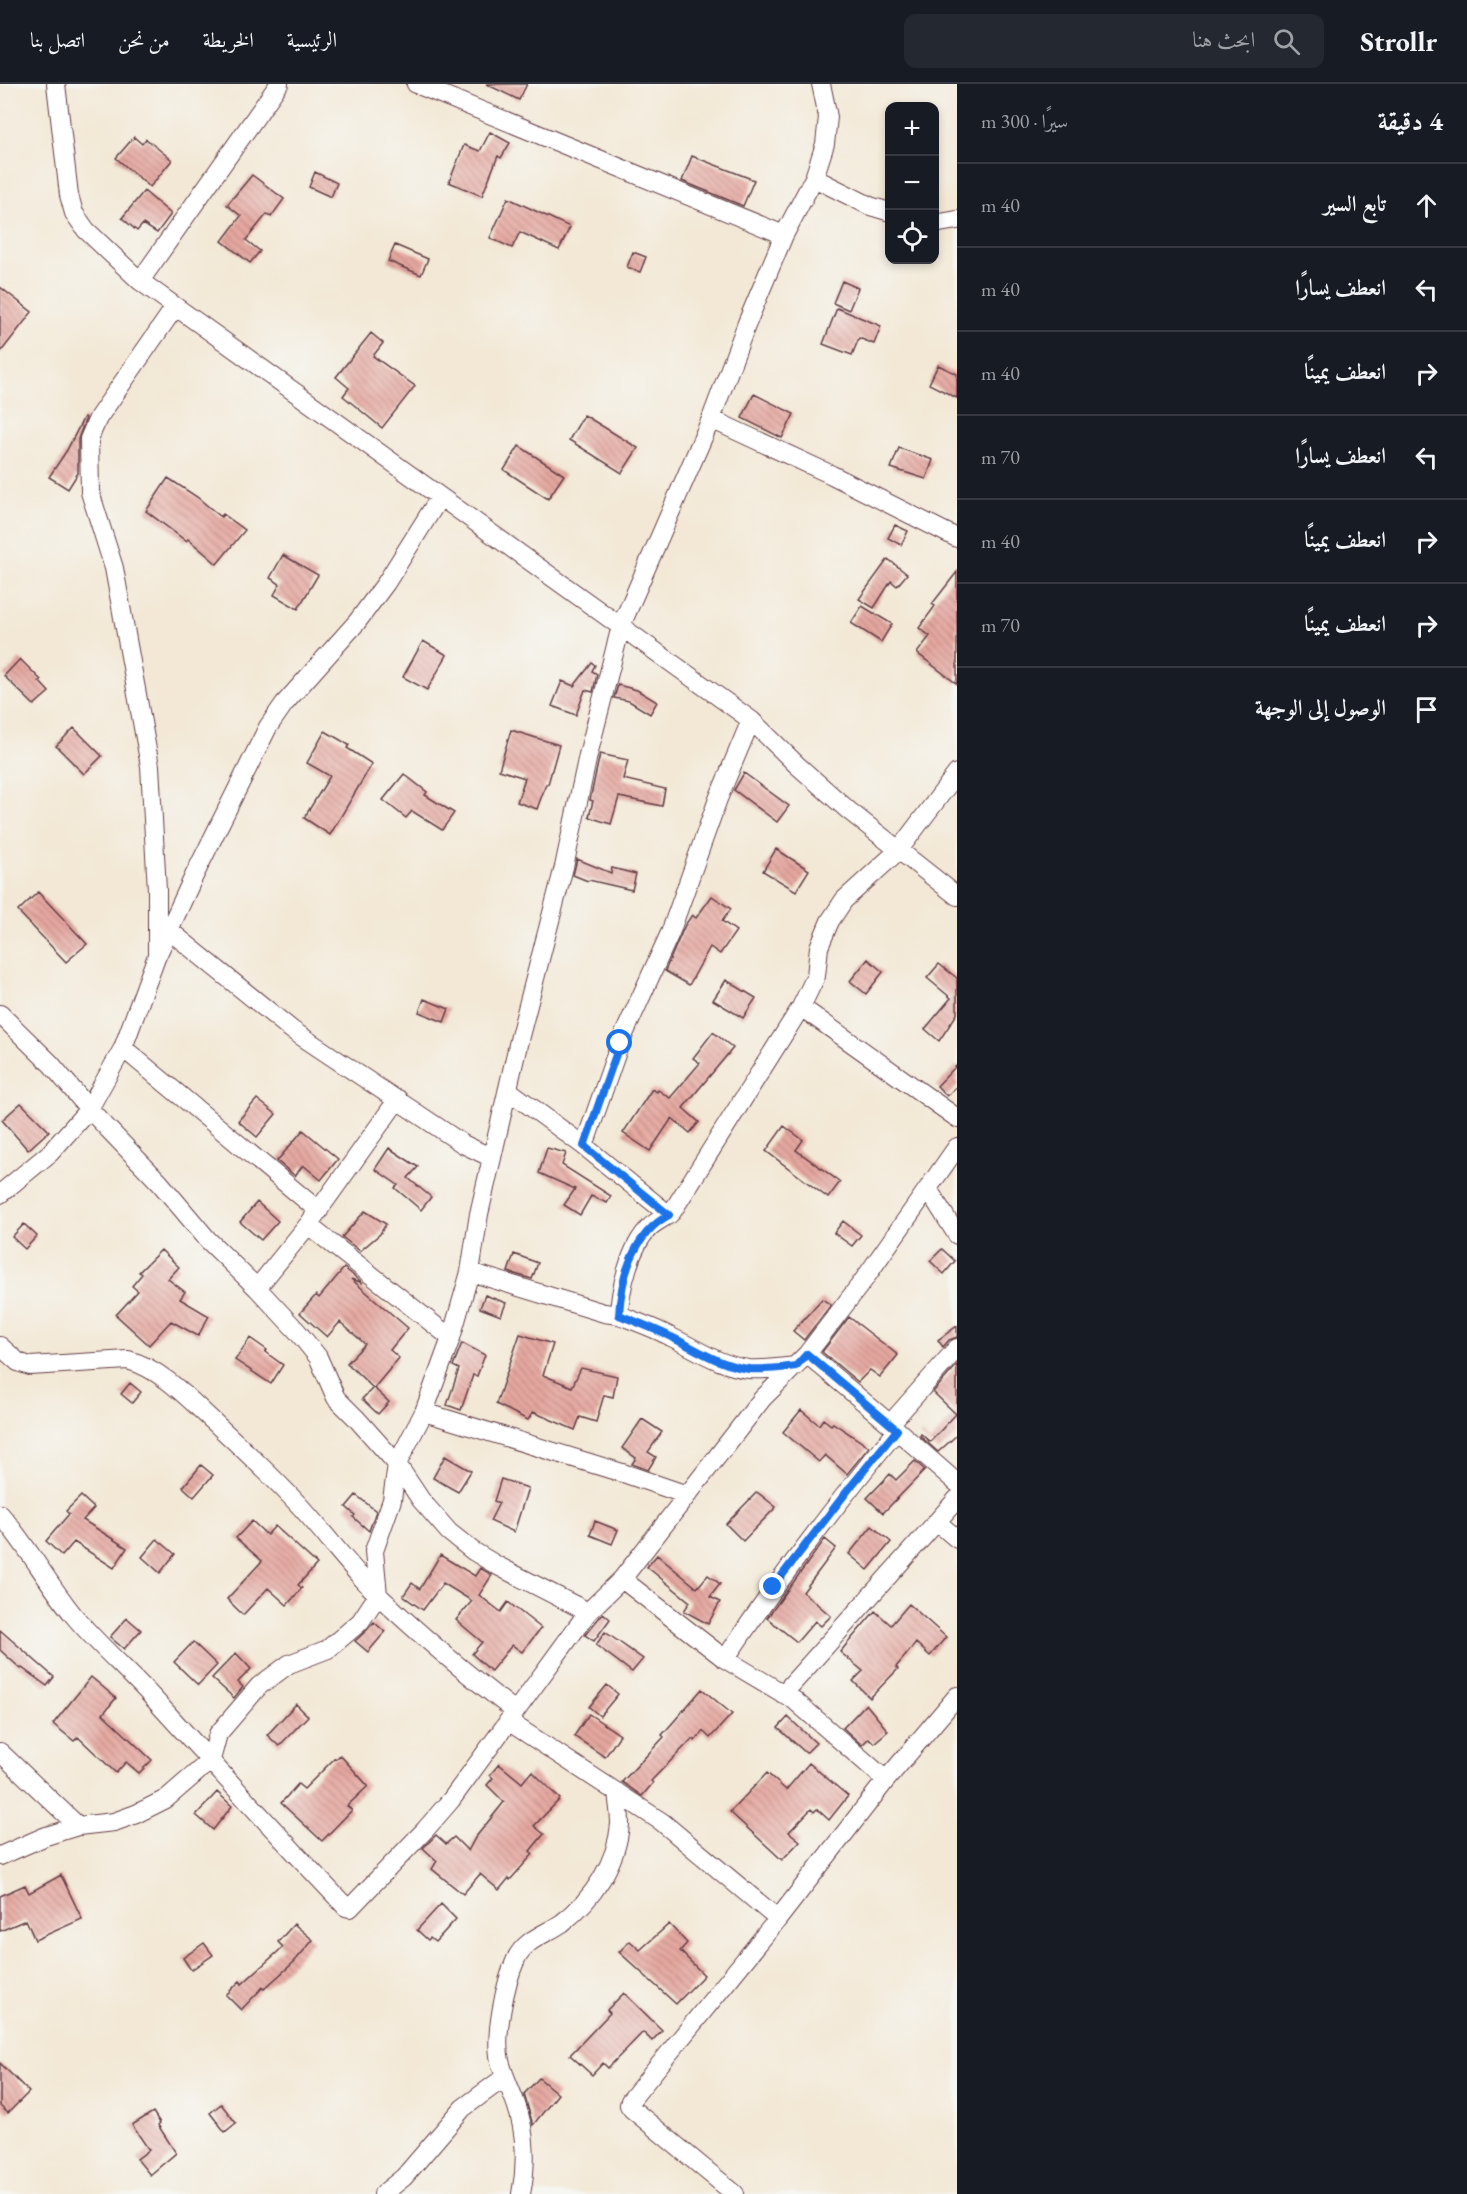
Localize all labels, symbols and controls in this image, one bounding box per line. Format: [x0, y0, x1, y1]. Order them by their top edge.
search box [904, 14, 1324, 68]
text: Strollr [1360, 23, 1437, 59]
text: ابحث هنا [1192, 25, 1255, 54]
icon: search [1270, 25, 1303, 58]
text: اتصل بنا [30, 26, 85, 53]
text: من نحن [118, 26, 170, 53]
text: الخريطة [203, 26, 254, 53]
text: الرئيسية [287, 26, 337, 53]
map controls [885, 102, 939, 264]
button: + [885, 102, 939, 156]
text: 4 دقيقة [1378, 104, 1443, 138]
text: سيرًا · 300 m [981, 108, 1068, 134]
button: − [885, 156, 939, 210]
text: تابع السير [1323, 189, 1386, 218]
icon: ahead [1410, 189, 1443, 222]
text: 40 m [981, 192, 1020, 218]
button: locate [885, 210, 939, 264]
text: انعطف يسارًا [1295, 273, 1386, 302]
icon: left [1410, 273, 1443, 306]
text: 40 m [981, 276, 1020, 302]
text: انعطف يمينًا [1304, 357, 1386, 386]
icon: right [1410, 357, 1443, 390]
text: 40 m [981, 360, 1020, 386]
text: انعطف يسارًا [1295, 441, 1386, 470]
icon: left [1410, 441, 1443, 474]
text: 70 m [981, 444, 1020, 470]
text: انعطف يمينًا [1304, 525, 1386, 554]
icon: right [1410, 525, 1443, 558]
text: 40 m [981, 528, 1020, 554]
text: انعطف يمينًا [1304, 609, 1386, 638]
icon: right [1410, 609, 1443, 642]
text: 70 m [981, 612, 1020, 638]
text: الوصول إلى الوجهة [1255, 693, 1386, 722]
icon: arrive [1410, 693, 1443, 726]
route start [606, 1029, 632, 1055]
route end [759, 1573, 785, 1599]

